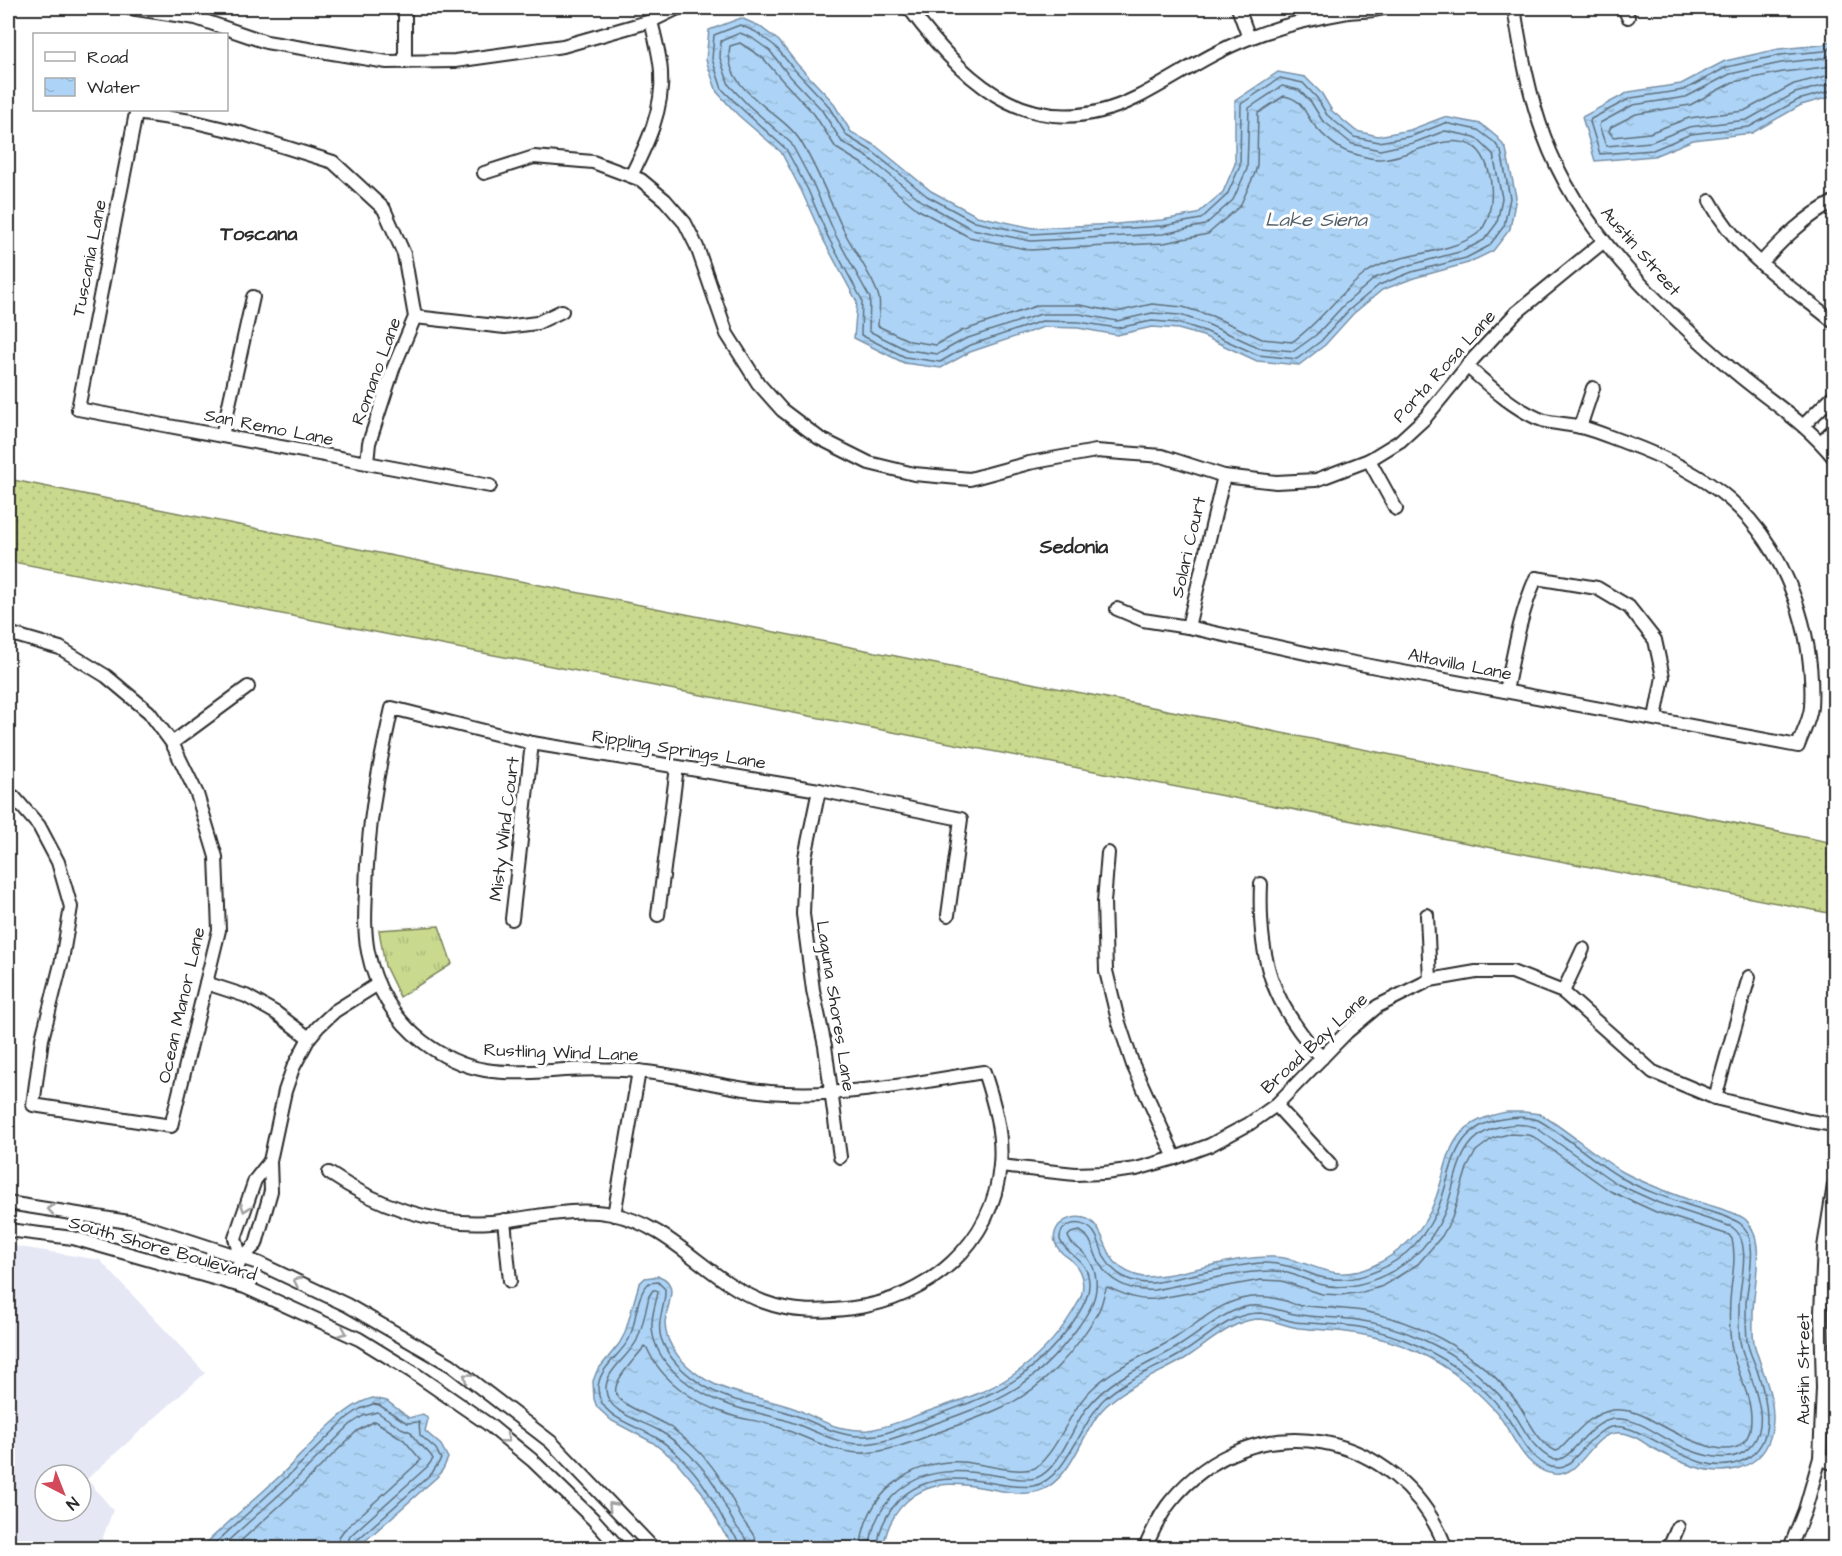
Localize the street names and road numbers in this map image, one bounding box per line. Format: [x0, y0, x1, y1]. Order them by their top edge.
street label: Tuscania Lane [66, 197, 113, 319]
street label: Austin Street [1595, 201, 1687, 302]
street label: Porta Rosa Lane [1387, 304, 1502, 428]
street label: Romano Lane [345, 314, 408, 428]
street label: San Remo Lane [202, 403, 336, 452]
street label: Solari Court [1165, 494, 1212, 600]
street label: Altavilla Lane [1406, 642, 1514, 687]
street label: Rippling Springs Lane [590, 723, 768, 777]
street label: Misty Wind Court [483, 755, 527, 903]
street label: Laguna Shores Lane [809, 919, 861, 1094]
street label: Ocean Manor Lane [151, 924, 212, 1086]
street label: Broad Bay Lane [1255, 987, 1374, 1100]
street label: Rustling Wind Lane [483, 1037, 639, 1069]
street label: South Shore Boulevard [66, 1210, 260, 1287]
street label: Austin Street [1791, 1313, 1816, 1425]

